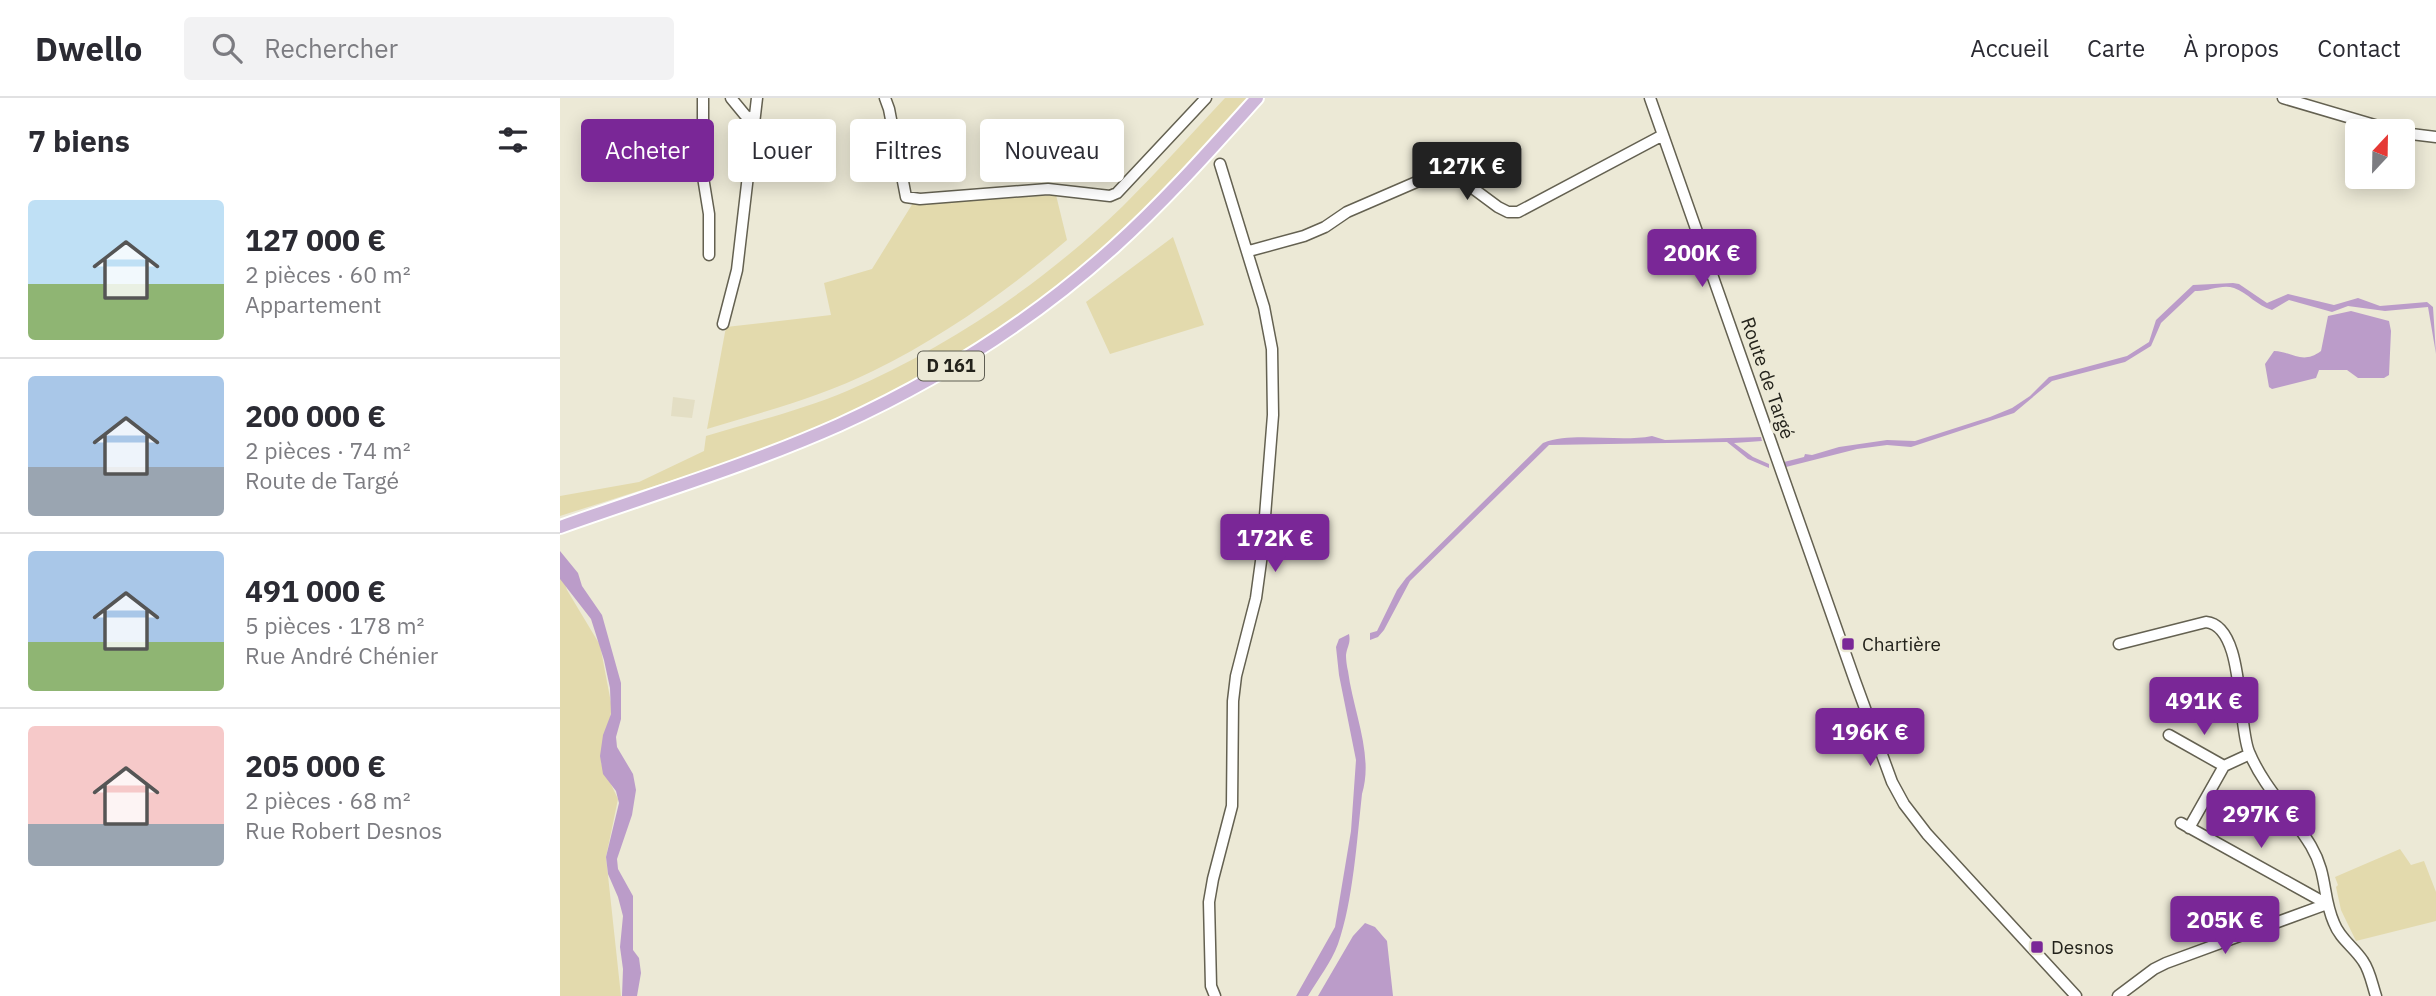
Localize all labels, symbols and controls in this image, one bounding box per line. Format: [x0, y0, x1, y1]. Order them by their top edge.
search box [184, 17, 674, 80]
text: Dwello [35, 27, 142, 70]
icon: search [208, 29, 246, 67]
text: Rechercher [264, 31, 398, 65]
text: Accueil [1970, 32, 2049, 64]
text: Carte [2087, 32, 2145, 64]
text: À propos [2183, 32, 2279, 64]
text: Contact [2317, 32, 2401, 64]
chip: Acheter [581, 119, 714, 182]
chip: Louer [728, 119, 836, 182]
chip: Filtres [850, 119, 966, 182]
chip: Nouveau [980, 119, 1124, 182]
north arrow [2345, 119, 2415, 189]
map controls [2345, 119, 2415, 189]
text: 7 biens [28, 121, 130, 160]
icon: filters [494, 121, 532, 159]
pin: 127K € [1410, 142, 1524, 202]
text: 127K € [1428, 150, 1506, 180]
text: 127 000 € [245, 220, 386, 259]
icon: home [84, 228, 168, 312]
pin: 200K € [1645, 230, 1759, 289]
text: 200K € [1663, 237, 1741, 267]
text: 2 pièces · 60 m² [245, 259, 411, 289]
text: Appartement [245, 289, 382, 319]
street label: Route de Targé [1736, 314, 1800, 442]
road number: D 161 [918, 352, 984, 380]
text: 200 000 € [245, 396, 386, 435]
icon: home [84, 404, 168, 488]
text: 2 pièces · 74 m² [245, 435, 411, 465]
text: Route de Targé [245, 465, 399, 495]
pin: 172K € [1218, 514, 1332, 574]
text: 172K € [1236, 522, 1314, 552]
text: 491 000 € [245, 571, 386, 610]
icon: home [84, 579, 168, 663]
text: 5 pièces · 178 m² [245, 610, 424, 640]
place label: Chartière [1862, 632, 1941, 656]
marker: Chartière [1840, 636, 1856, 652]
text: Rue André Chénier [245, 640, 438, 670]
pin: 491K € [2147, 678, 2261, 737]
text: 491K € [2165, 685, 2243, 715]
pin: 196K € [1813, 708, 1927, 768]
text: 196K € [1831, 716, 1909, 746]
text: 205 000 € [245, 746, 386, 785]
icon: home [84, 754, 168, 838]
text: 2 pièces · 68 m² [245, 785, 411, 815]
pin: 297K € [2204, 790, 2318, 850]
text: 297K € [2222, 798, 2300, 828]
text: Rue Robert Desnos [245, 815, 443, 845]
pin: 205K € [2168, 896, 2282, 956]
text: 205K € [2186, 904, 2264, 934]
place label: Desnos [2051, 935, 2114, 959]
marker: Desnos [2029, 939, 2045, 955]

